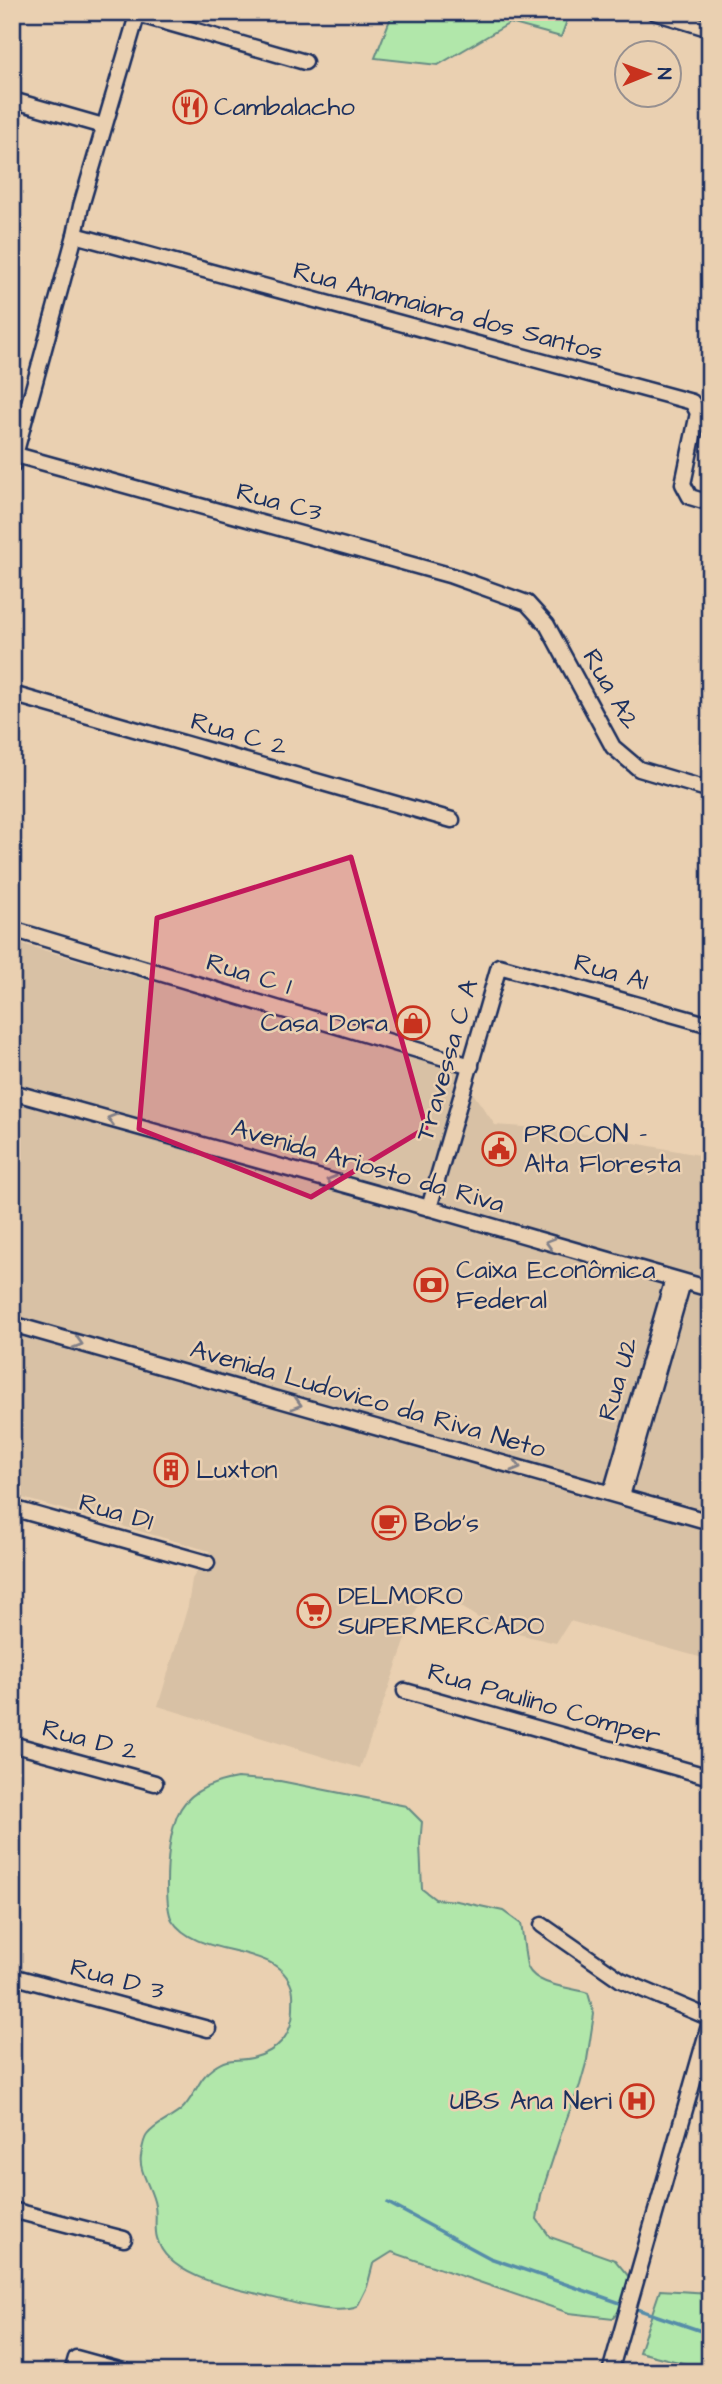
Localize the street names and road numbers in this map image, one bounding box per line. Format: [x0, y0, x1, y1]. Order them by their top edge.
street label: Rua Anamaiara dos Santos [289, 252, 607, 370]
street label: Rua C3 [232, 473, 326, 531]
street label: Rua A2 [574, 642, 648, 736]
street label: Rua C 2 [186, 703, 292, 765]
street label: Rua C 1 [202, 944, 296, 1004]
street label: Rua A1 [570, 944, 652, 1000]
street label: Travessa C A [407, 975, 487, 1145]
street label: Avenida Ariosto da Riva [227, 1110, 509, 1222]
street label: Avenida Ludovico da Riva Neto [186, 1331, 550, 1467]
street label: Rua U2 [589, 1333, 647, 1425]
street label: Rua D1 [75, 1484, 157, 1540]
street label: Rua Paulino Comper [423, 1654, 665, 1754]
street label: Rua D 2 [38, 1710, 142, 1770]
street label: Rua D 3 [66, 1949, 168, 2009]

